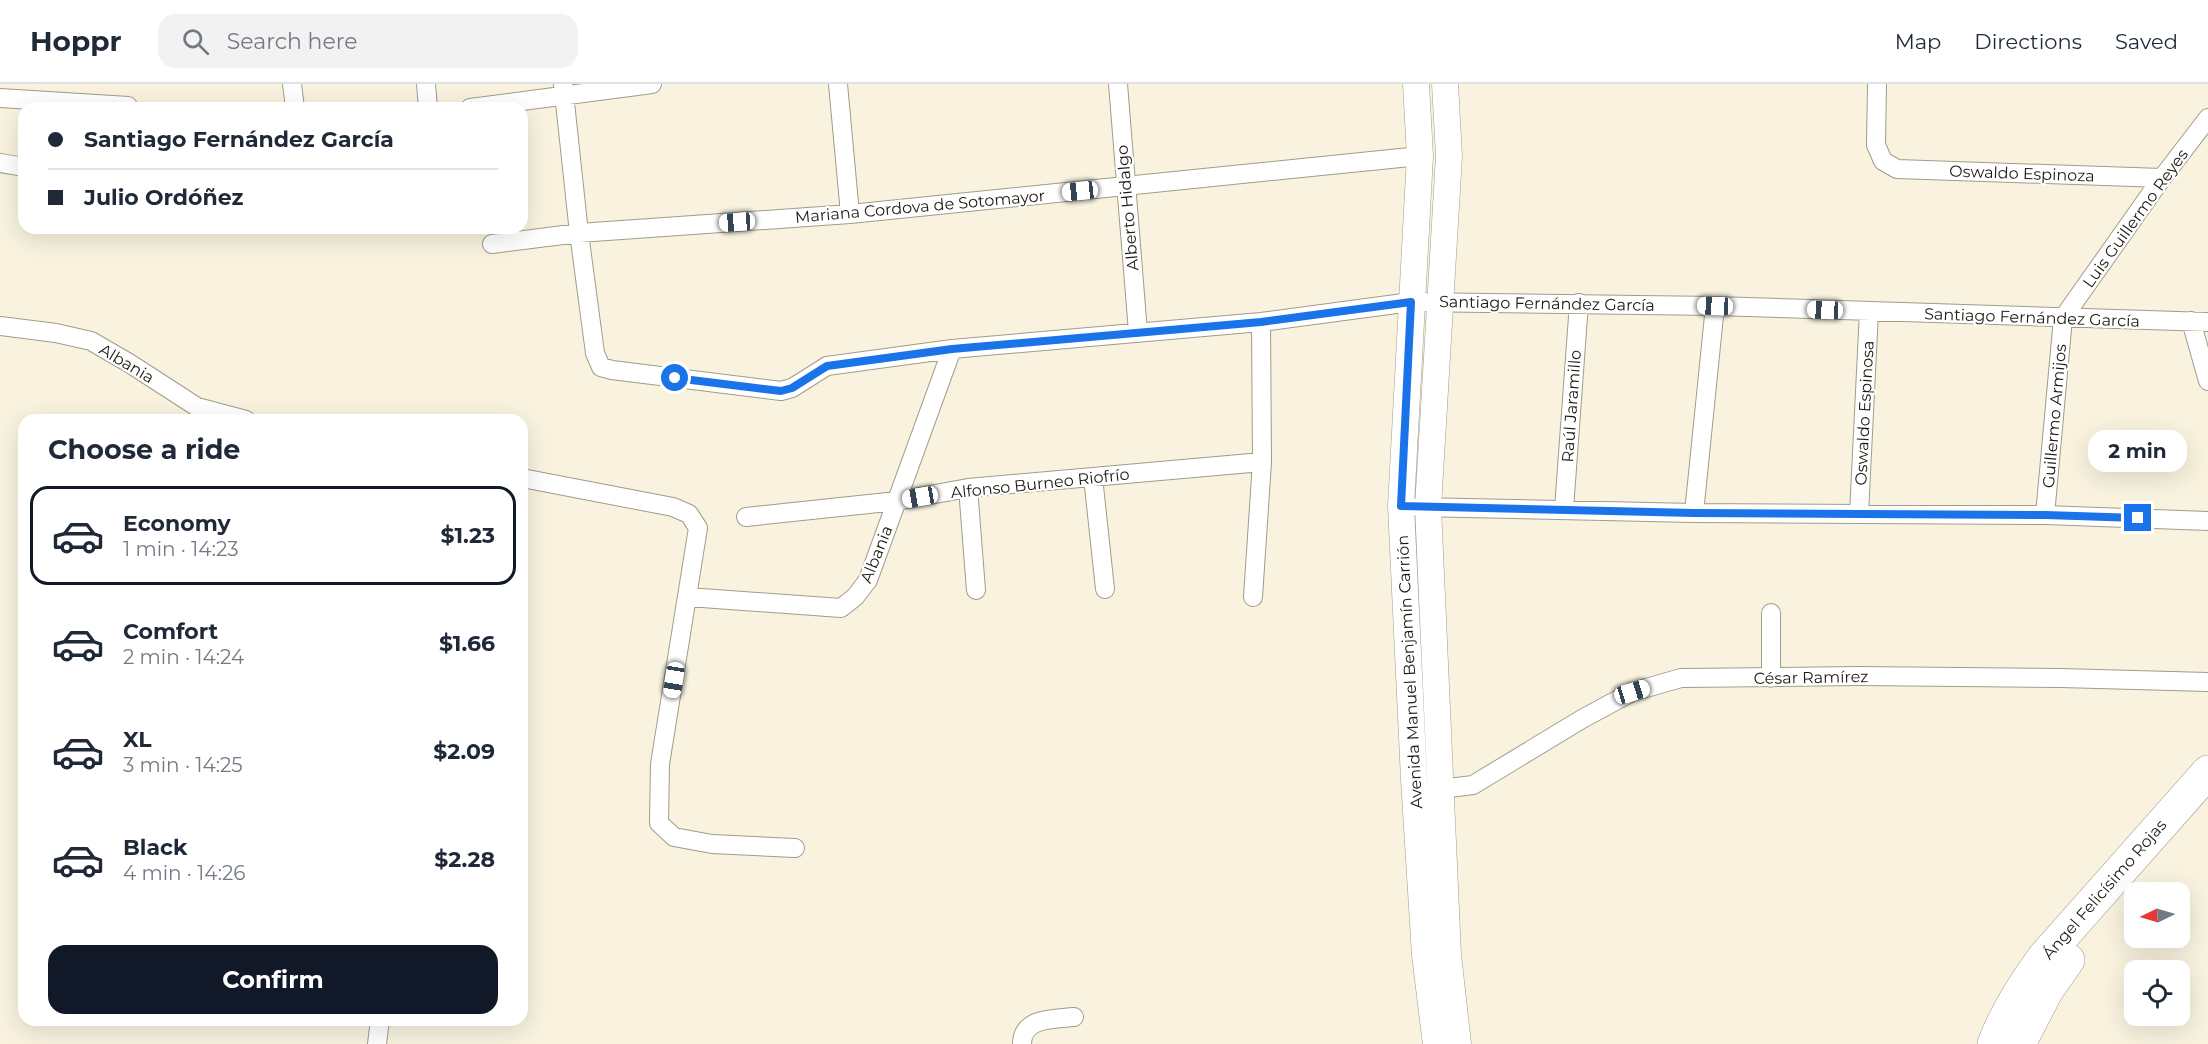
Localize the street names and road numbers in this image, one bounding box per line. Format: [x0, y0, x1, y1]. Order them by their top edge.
street label: Alberto Hidalgo [1113, 144, 1142, 272]
street label: Luis Guillermo Reyes [2079, 145, 2192, 291]
street label: Oswaldo Espinoza [1949, 161, 2095, 186]
street label: Mariana Cordova de Sotomayor [794, 186, 1046, 227]
street label: Santiago Fernández García [1439, 292, 1655, 315]
street label: Santiago Fernández García [1924, 304, 2140, 331]
street label: Albania [96, 340, 158, 387]
street label: Oswaldo Espinosa [1851, 340, 1878, 486]
street label: Guillermo Armijos [2039, 343, 2070, 489]
street label: Raúl Jaramillo [1558, 349, 1585, 463]
street label: Alfonso Burneo Riofrío [950, 465, 1130, 502]
street label: Albania [856, 523, 897, 586]
street label: Avenida Manuel Benjamín Carrión [1393, 535, 1426, 809]
street label: César Ramírez [1754, 667, 1869, 688]
street label: Ángel Felicísimo Rojas [2038, 815, 2170, 963]

